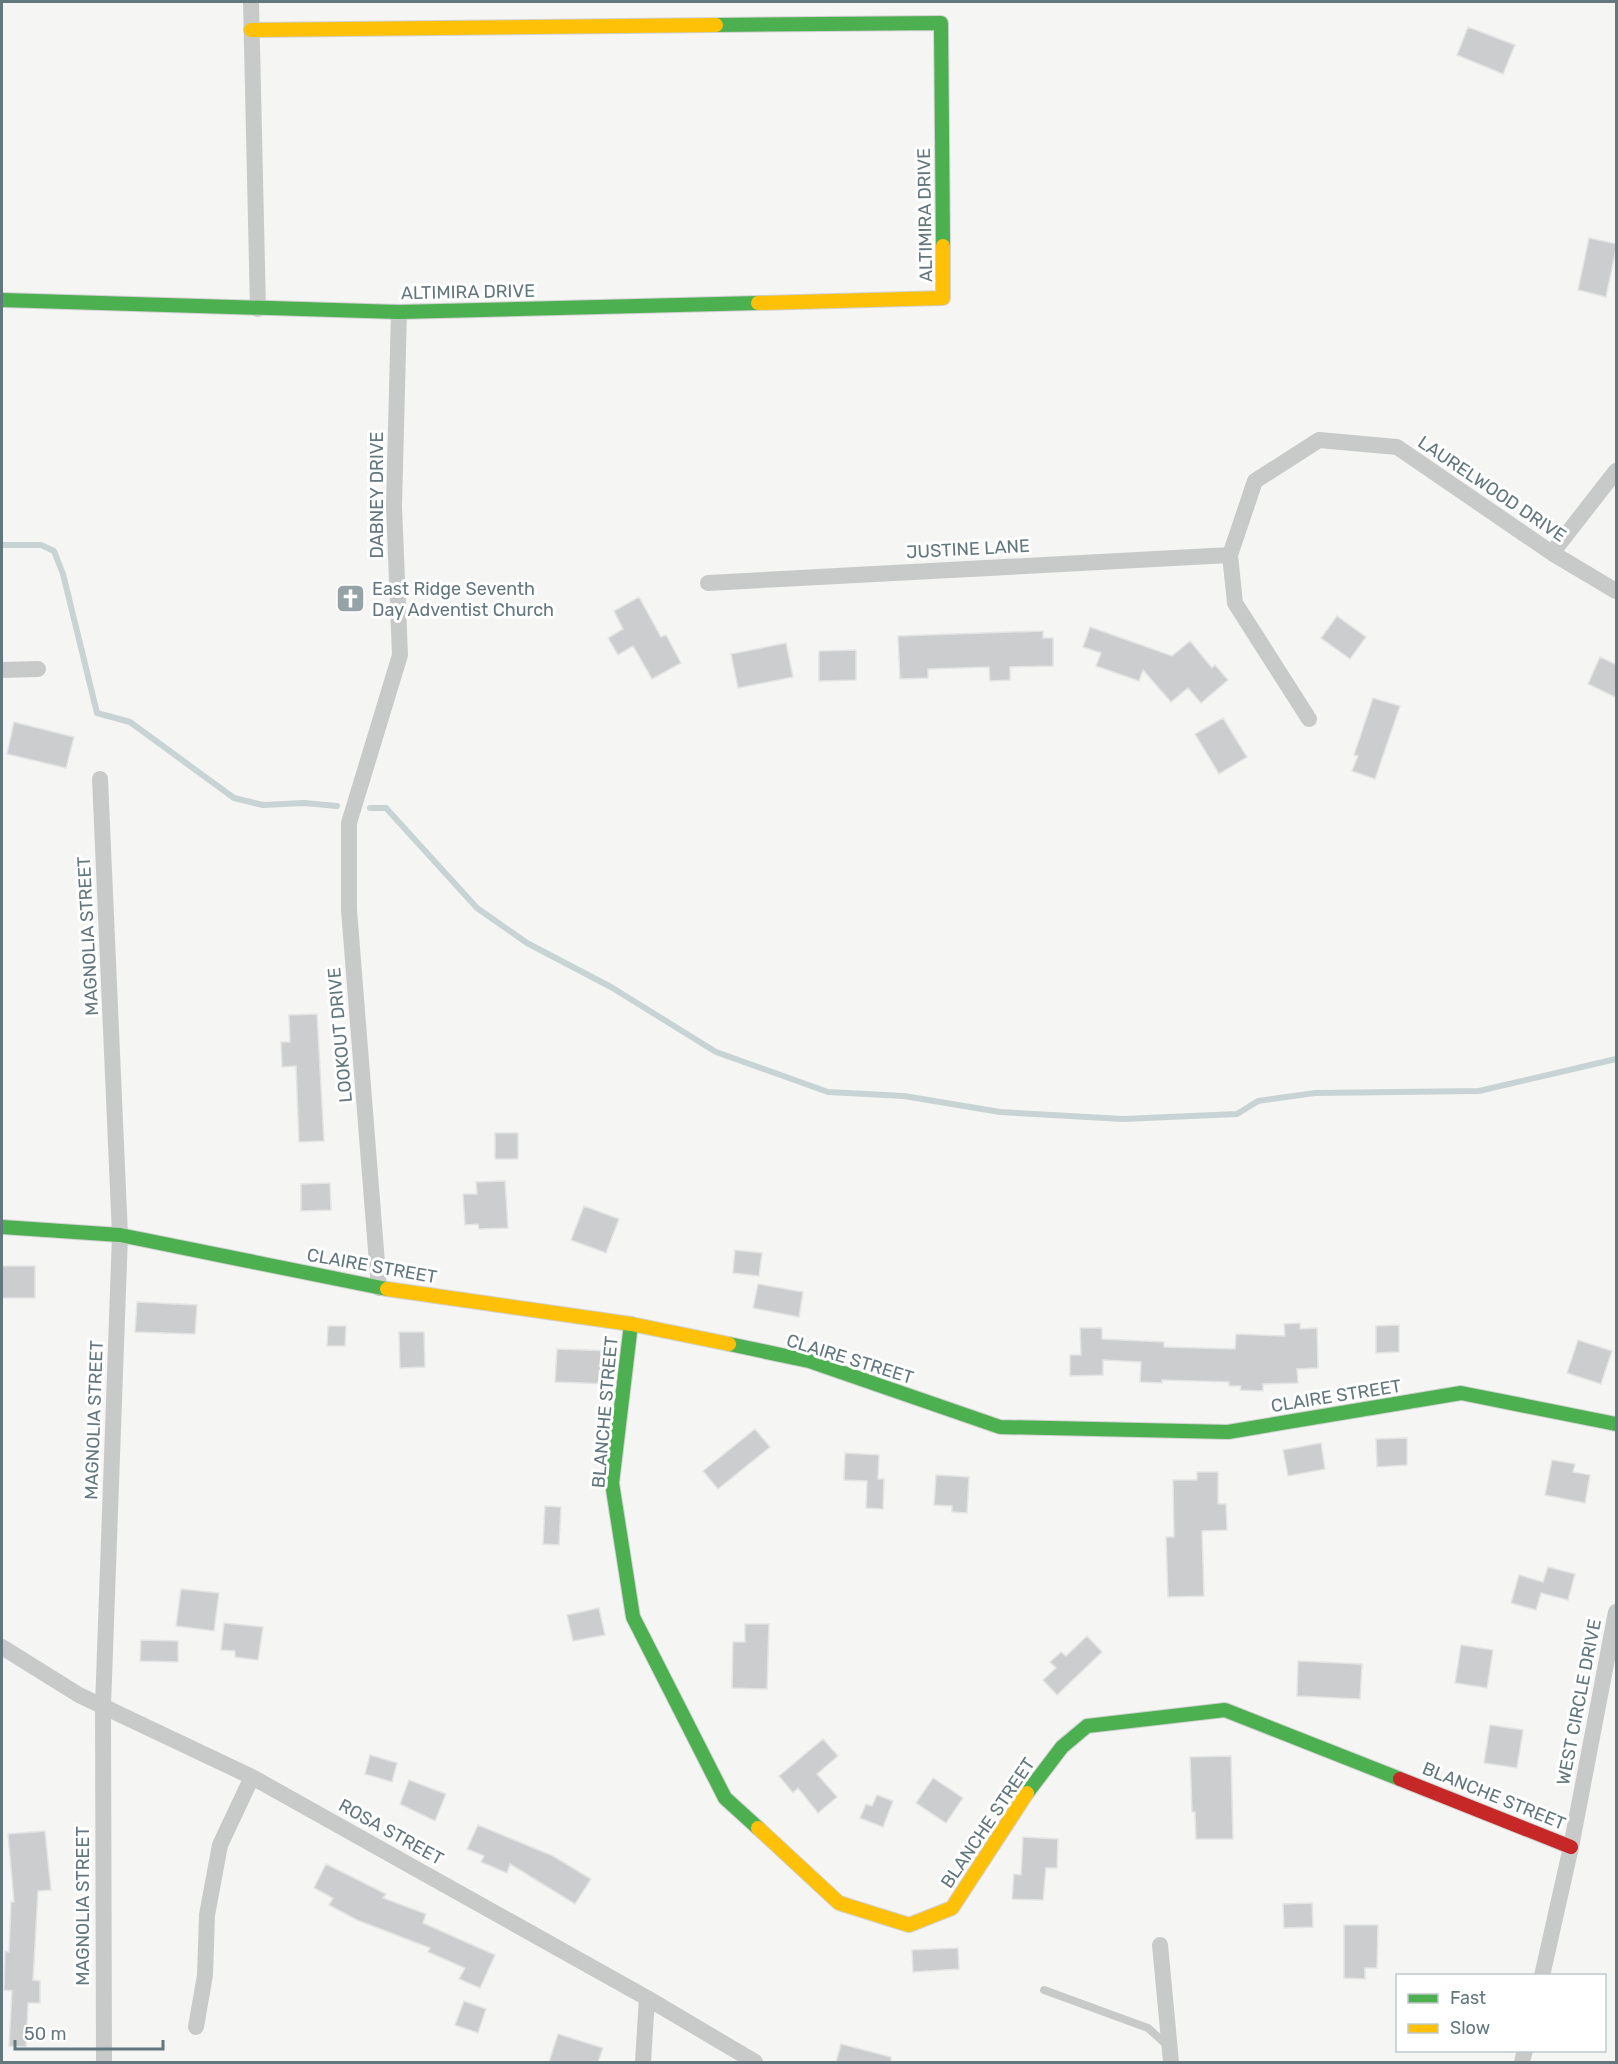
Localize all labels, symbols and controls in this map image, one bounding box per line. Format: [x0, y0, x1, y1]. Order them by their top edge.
street label: ALTIMIRA DRIVE [913, 148, 937, 282]
street label: ALTIMIRA DRIVE [401, 280, 535, 304]
street label: DABNEY DRIVE [366, 431, 388, 559]
street label: LAURELWOOD DRIVE [1414, 431, 1570, 547]
street label: JUSTINE LANE [906, 535, 1030, 563]
place label: East Ridge Seventh Day Adventist Church [372, 578, 554, 621]
church icon: East Ridge Seventh Day Adventist Church [335, 583, 367, 615]
street label: MAGNOLIA STREET [73, 856, 103, 1016]
street label: LOOKOUT DRIVE [323, 967, 357, 1103]
street label: CLAIRE STREET [305, 1244, 439, 1288]
street label: CLAIRE STREET [784, 1329, 916, 1389]
street label: BLANCHE STREET [587, 1335, 623, 1489]
street label: MAGNOLIA STREET [80, 1340, 108, 1500]
street label: CLAIRE STREET [1269, 1375, 1403, 1417]
street label: WEST CIRCLE DRIVE [1552, 1617, 1606, 1787]
street label: BLANCHE STREET [936, 1754, 1040, 1892]
street label: BLANCHE STREET [1419, 1757, 1569, 1835]
street label: ROSA STREET [335, 1794, 447, 1870]
street label: MAGNOLIA STREET [72, 1826, 94, 1986]
legend [1396, 1974, 1606, 2052]
text: Fast [1450, 1987, 1486, 2009]
scale bar [15, 2013, 164, 2051]
text: Slow [1450, 2017, 1490, 2039]
text: 50 m [24, 2023, 67, 2045]

